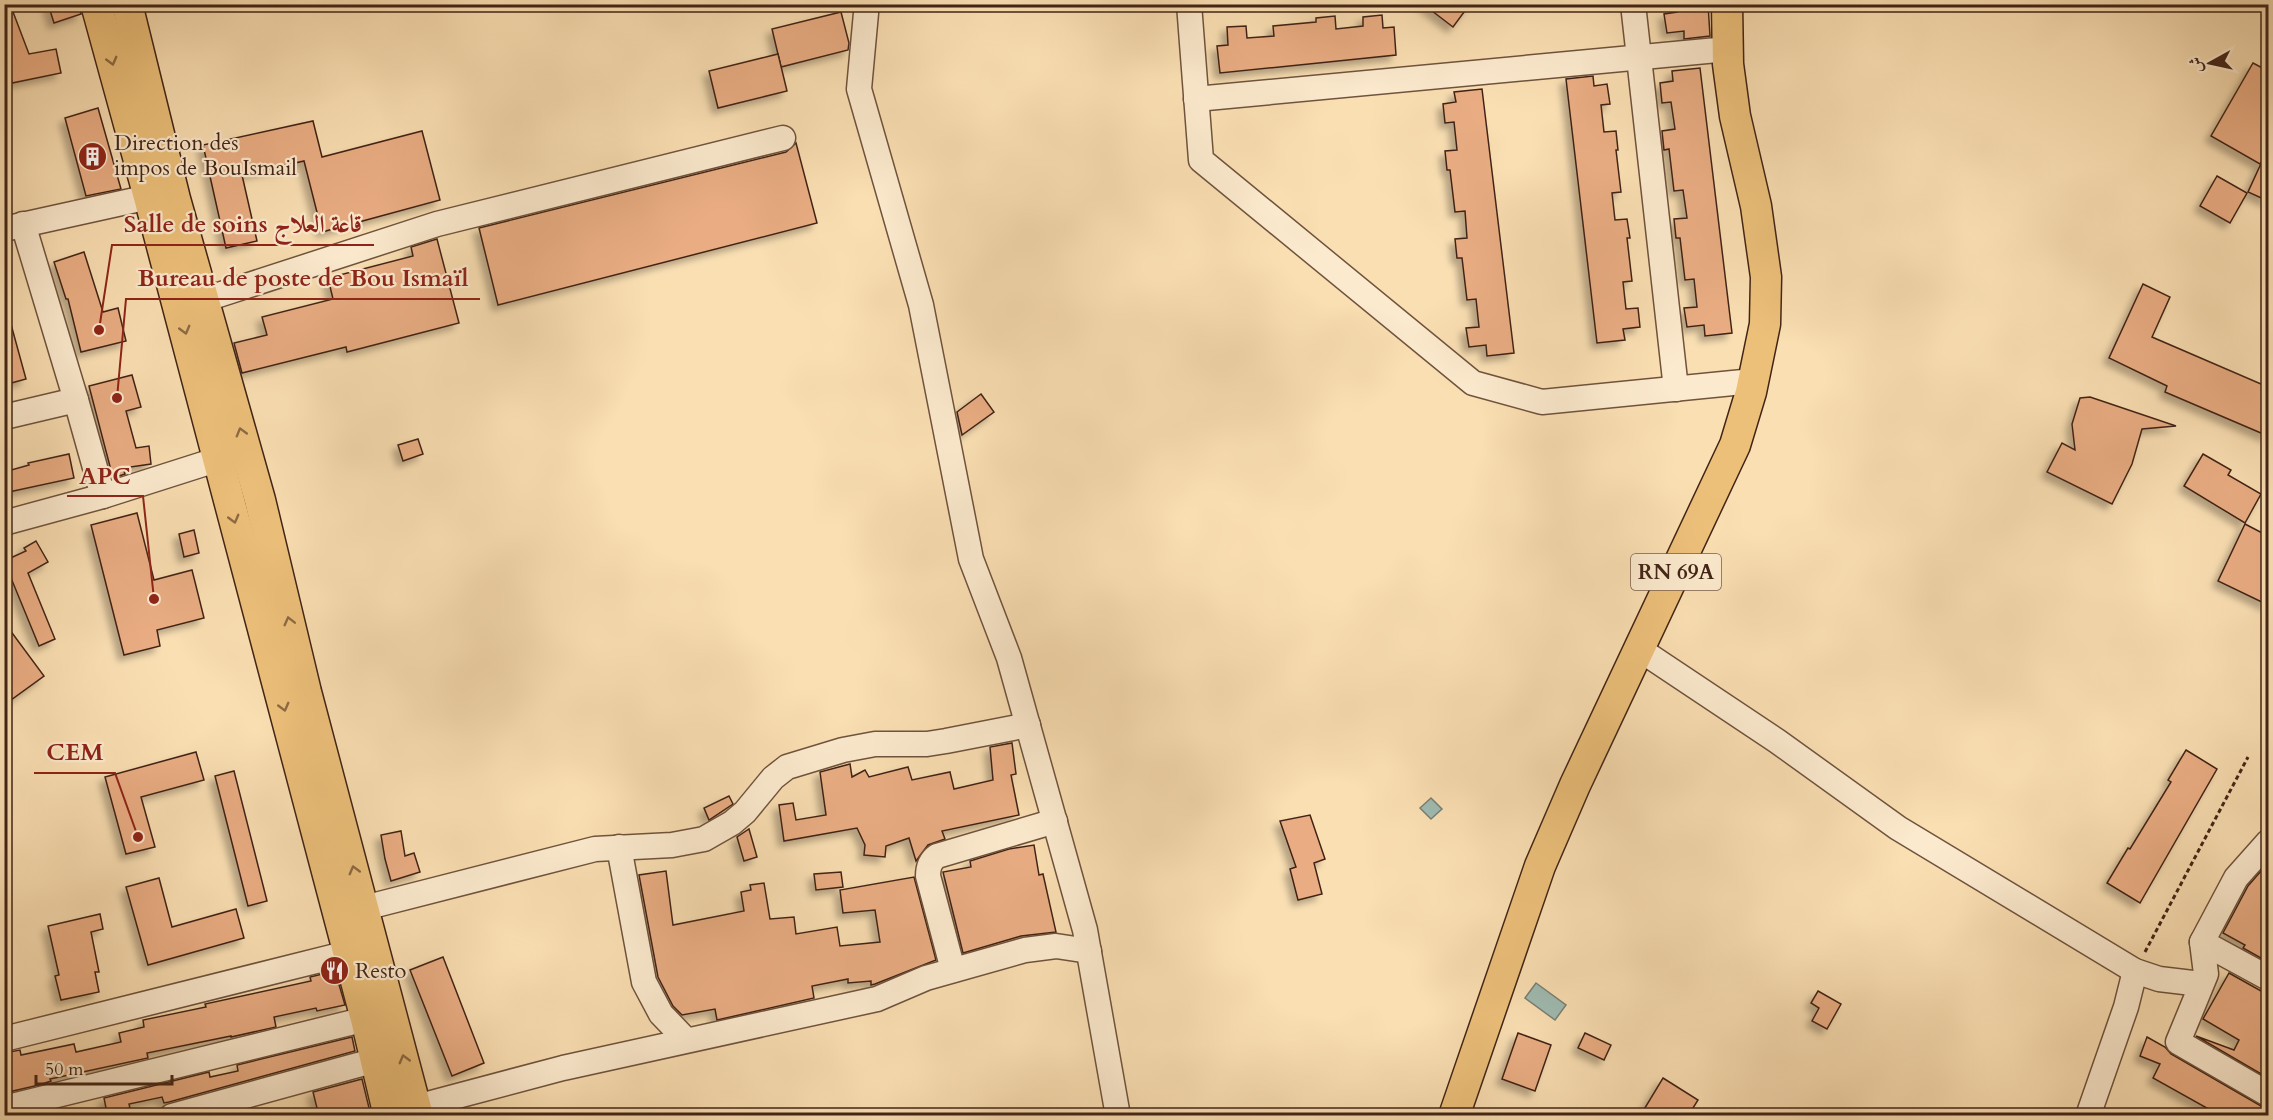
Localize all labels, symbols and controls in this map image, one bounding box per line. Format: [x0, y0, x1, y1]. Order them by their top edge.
north arrow [2180, 33, 2240, 93]
one-way arrow [105, 55, 117, 66]
text: ش [2184, 56, 2208, 74]
place label: Direction des impos de BouIsmail [114, 128, 297, 183]
building icon: Direction des impos de BouIsmail [77, 140, 109, 172]
callout: Salle de soins قاعة العلاج [112, 203, 374, 245]
text: Salle de soins قاعة العلاج [124, 208, 362, 246]
callout: Bureau de poste de Bou Ismaïl [126, 257, 480, 299]
text: Bureau de poste de Bou Ismaïl [138, 262, 468, 295]
one-way arrow [177, 325, 190, 335]
one-way arrow [235, 427, 248, 437]
callout: APC [67, 454, 143, 496]
text: APC [79, 460, 131, 493]
one-way arrow [227, 514, 240, 524]
road number: RN 69A [1631, 554, 1721, 590]
one-way arrow [283, 616, 296, 626]
one-way arrow [277, 701, 289, 712]
callout: CEM [34, 731, 115, 773]
text: CEM [46, 736, 104, 769]
one-way arrow [348, 866, 361, 876]
restaurant icon: Resto [318, 955, 350, 987]
place label: Resto [355, 956, 407, 986]
scale bar [36, 1048, 172, 1086]
one-way arrow [398, 1054, 411, 1064]
text: 50 m [45, 1057, 84, 1082]

